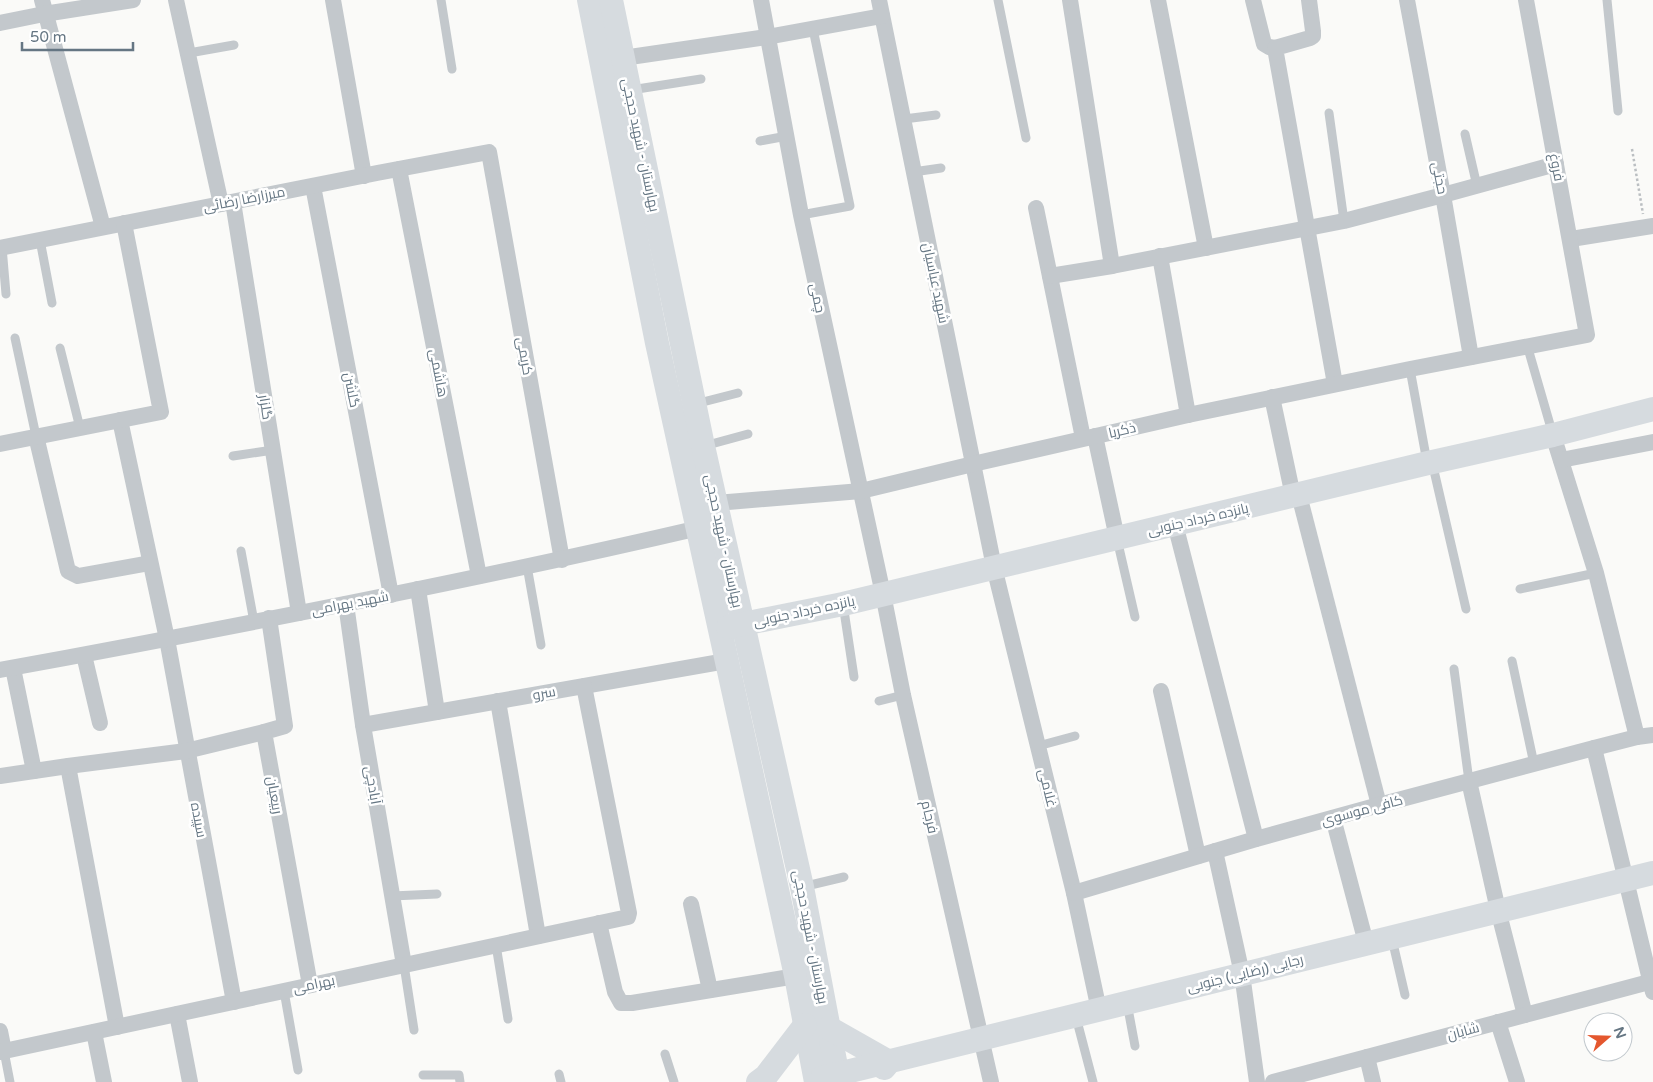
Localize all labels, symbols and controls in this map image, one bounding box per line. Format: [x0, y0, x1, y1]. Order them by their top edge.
scale bar [22, 20, 134, 52]
text: 50 m [30, 28, 67, 46]
street label: بهارستان - شهید حججی [618, 77, 663, 213]
street label: فروغ [1545, 152, 1568, 182]
street label: حجتی [1428, 160, 1451, 196]
street label: میرزارضا رضائی [202, 183, 287, 216]
street label: شهید عباسیان [919, 241, 952, 325]
street label: چمی [805, 282, 829, 315]
street label: کریمی [513, 336, 536, 377]
street label: هاشمی [426, 348, 451, 399]
street label: گلشن [340, 371, 363, 409]
street label: گلزار [255, 392, 276, 421]
street label: ذکریا [1107, 419, 1137, 442]
street label: بهارستان - شهید حججی [701, 473, 746, 609]
street label: پانزده خرداد جنوبی [1146, 500, 1251, 540]
street label: شهید بهرامی [310, 588, 390, 619]
street label: پانزده خرداد جنوبی [752, 592, 857, 632]
street label: سرو [531, 683, 557, 704]
street label: آبادچی [360, 765, 384, 806]
street label: غلامی [1035, 767, 1060, 809]
street label: ربیعیان [263, 775, 286, 815]
street label: کافی موسوی [1319, 791, 1405, 830]
street label: فرجام [917, 799, 942, 836]
street label: سپیده [186, 801, 210, 839]
street label: بهارستان - شهید حججی [789, 869, 832, 1005]
street label: رجایی (رضایی) جنوبی [1185, 951, 1305, 996]
street label: بهرامی [292, 972, 337, 997]
north arrow [1583, 1012, 1633, 1062]
street label: شایان [1445, 1019, 1481, 1044]
text: N [1610, 1025, 1630, 1041]

